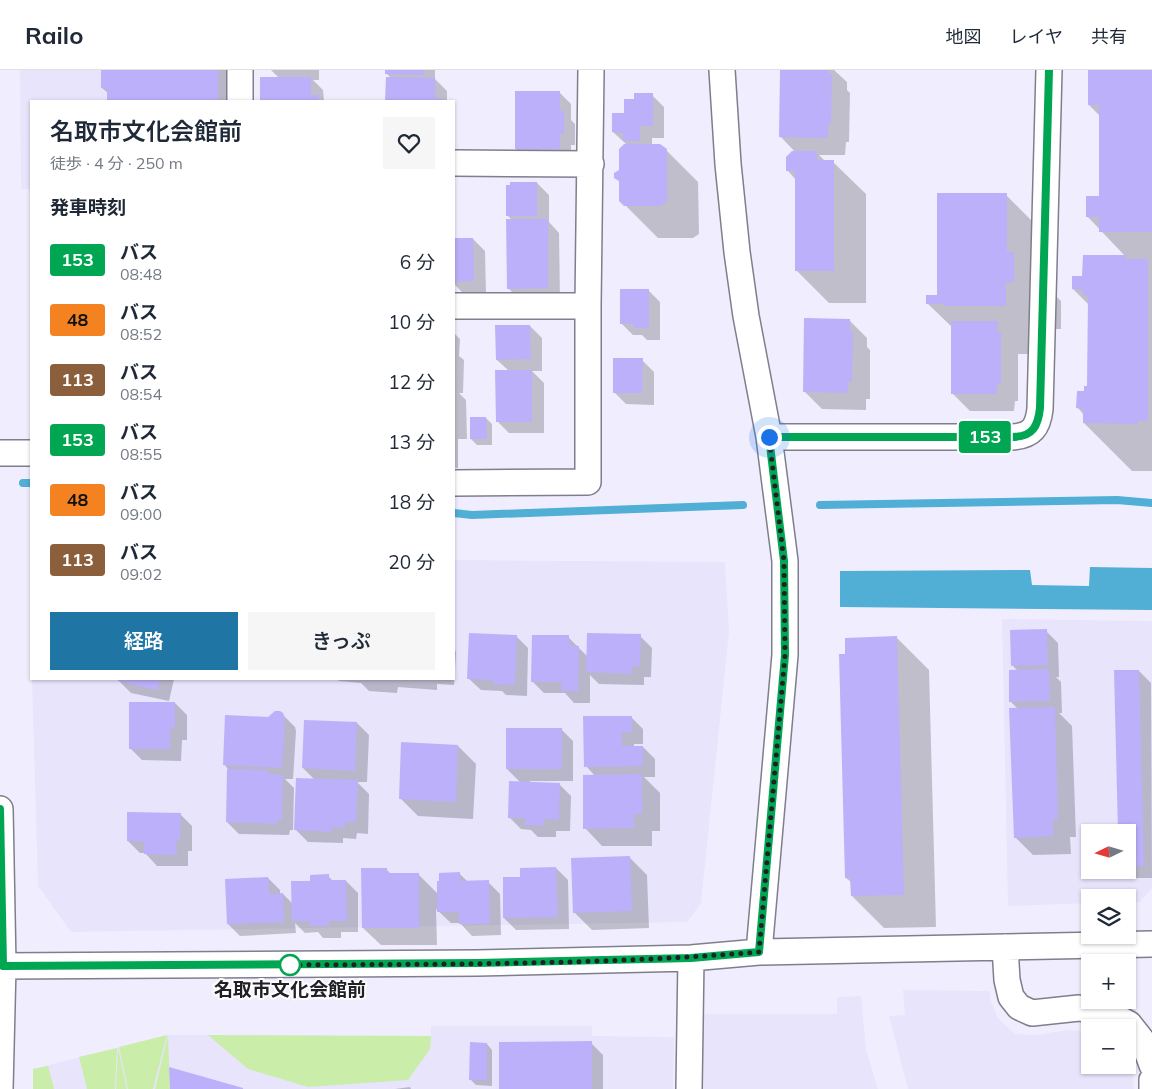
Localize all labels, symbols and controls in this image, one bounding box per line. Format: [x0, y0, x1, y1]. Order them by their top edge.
text: Railo [25, 20, 83, 50]
text: 地図 [946, 25, 982, 48]
text: レイヤ [1010, 25, 1063, 48]
text: 共有 [1091, 25, 1127, 48]
text: 名取市文化会館前 [50, 116, 242, 146]
button: heart [383, 117, 435, 169]
text: 徒歩 · 4 分 · 250 m [50, 153, 183, 173]
text: 発車時刻 [50, 195, 126, 219]
text: バス [120, 240, 158, 264]
text: 153 [61, 248, 94, 271]
text: 6 分 [400, 250, 435, 274]
text: 08:48 [120, 264, 162, 284]
text: バス [120, 300, 158, 324]
text: 48 [67, 308, 88, 331]
text: 10 分 [388, 310, 435, 334]
text: 08:52 [120, 324, 162, 344]
text: バス [120, 360, 158, 384]
text: 113 [61, 368, 94, 391]
text: 12 分 [388, 370, 435, 394]
text: 08:54 [120, 384, 162, 404]
text: バス [120, 420, 158, 444]
line badge: 153 [956, 421, 1014, 453]
your location [757, 425, 782, 450]
text: 153 [969, 425, 1001, 448]
text: 153 [61, 428, 94, 451]
text: 13 分 [388, 430, 435, 454]
text: 08:55 [120, 444, 162, 464]
text: バス [120, 480, 158, 504]
text: 48 [67, 488, 88, 511]
text: 18 分 [388, 490, 435, 514]
text: 09:00 [120, 504, 162, 524]
text: バス [120, 540, 158, 564]
text: 113 [61, 548, 94, 571]
text: 20 分 [388, 550, 435, 574]
text: 09:02 [120, 564, 162, 584]
button: 経路 [50, 612, 238, 670]
button: きっぷ [248, 612, 435, 670]
north arrow [1081, 824, 1136, 879]
map controls [1081, 824, 1136, 1074]
button: layers [1081, 889, 1136, 944]
marker: 名取市文化会館前 [279, 954, 301, 976]
button: + [1081, 954, 1136, 1009]
place label: 名取市文化会館前 [214, 977, 366, 1001]
button: − [1081, 1019, 1136, 1074]

